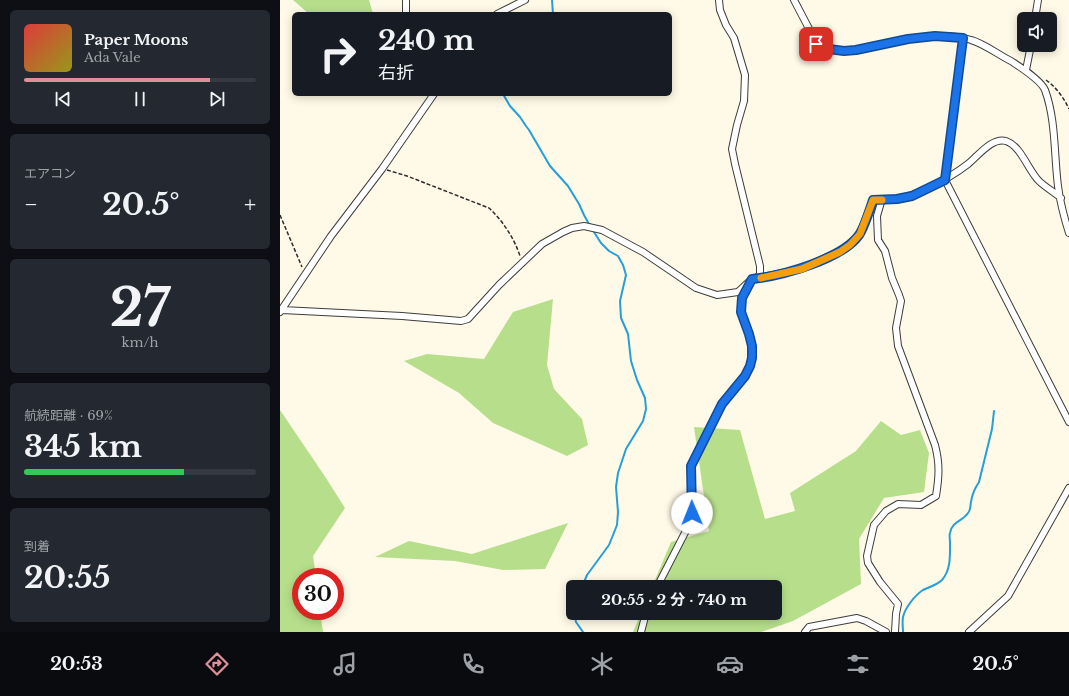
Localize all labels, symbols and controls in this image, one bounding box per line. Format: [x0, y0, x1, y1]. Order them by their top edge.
map controls [1017, 12, 1057, 52]
button: sound [1017, 12, 1057, 52]
text: 240 m [378, 23, 474, 58]
pin [799, 27, 833, 61]
icon: right [312, 28, 364, 80]
text: Paper Moons [84, 30, 188, 49]
icon: arrive [805, 33, 827, 55]
text: Ada Vale [84, 49, 141, 66]
text: 右折 [378, 62, 414, 84]
icon: previous [52, 88, 74, 110]
icon: pause [129, 88, 151, 110]
icon: next [206, 88, 228, 110]
text: エアコン [24, 165, 76, 182]
text: 20.5° [102, 186, 180, 223]
text: − [24, 191, 38, 218]
text: + [244, 191, 256, 218]
text: 27 [110, 276, 170, 340]
text: km/h [122, 334, 158, 351]
text: 航続距離 · 69% [24, 407, 113, 424]
text: 345 km [24, 428, 142, 465]
position arrow [671, 492, 713, 534]
text: 到着 [24, 538, 50, 555]
text: 20:55 [24, 559, 110, 596]
speed limit sign: 30 [292, 568, 344, 620]
text: 20:55 · 2 分 · 740 m [601, 590, 747, 609]
icon: directions [203, 650, 231, 678]
icon: music [331, 650, 359, 678]
icon: phone [459, 650, 487, 678]
icon: climate [588, 650, 616, 678]
icon: car [716, 650, 744, 678]
icon: filters [844, 650, 872, 678]
text: 20:53 [50, 653, 103, 675]
text: 20.5° [972, 653, 1019, 675]

